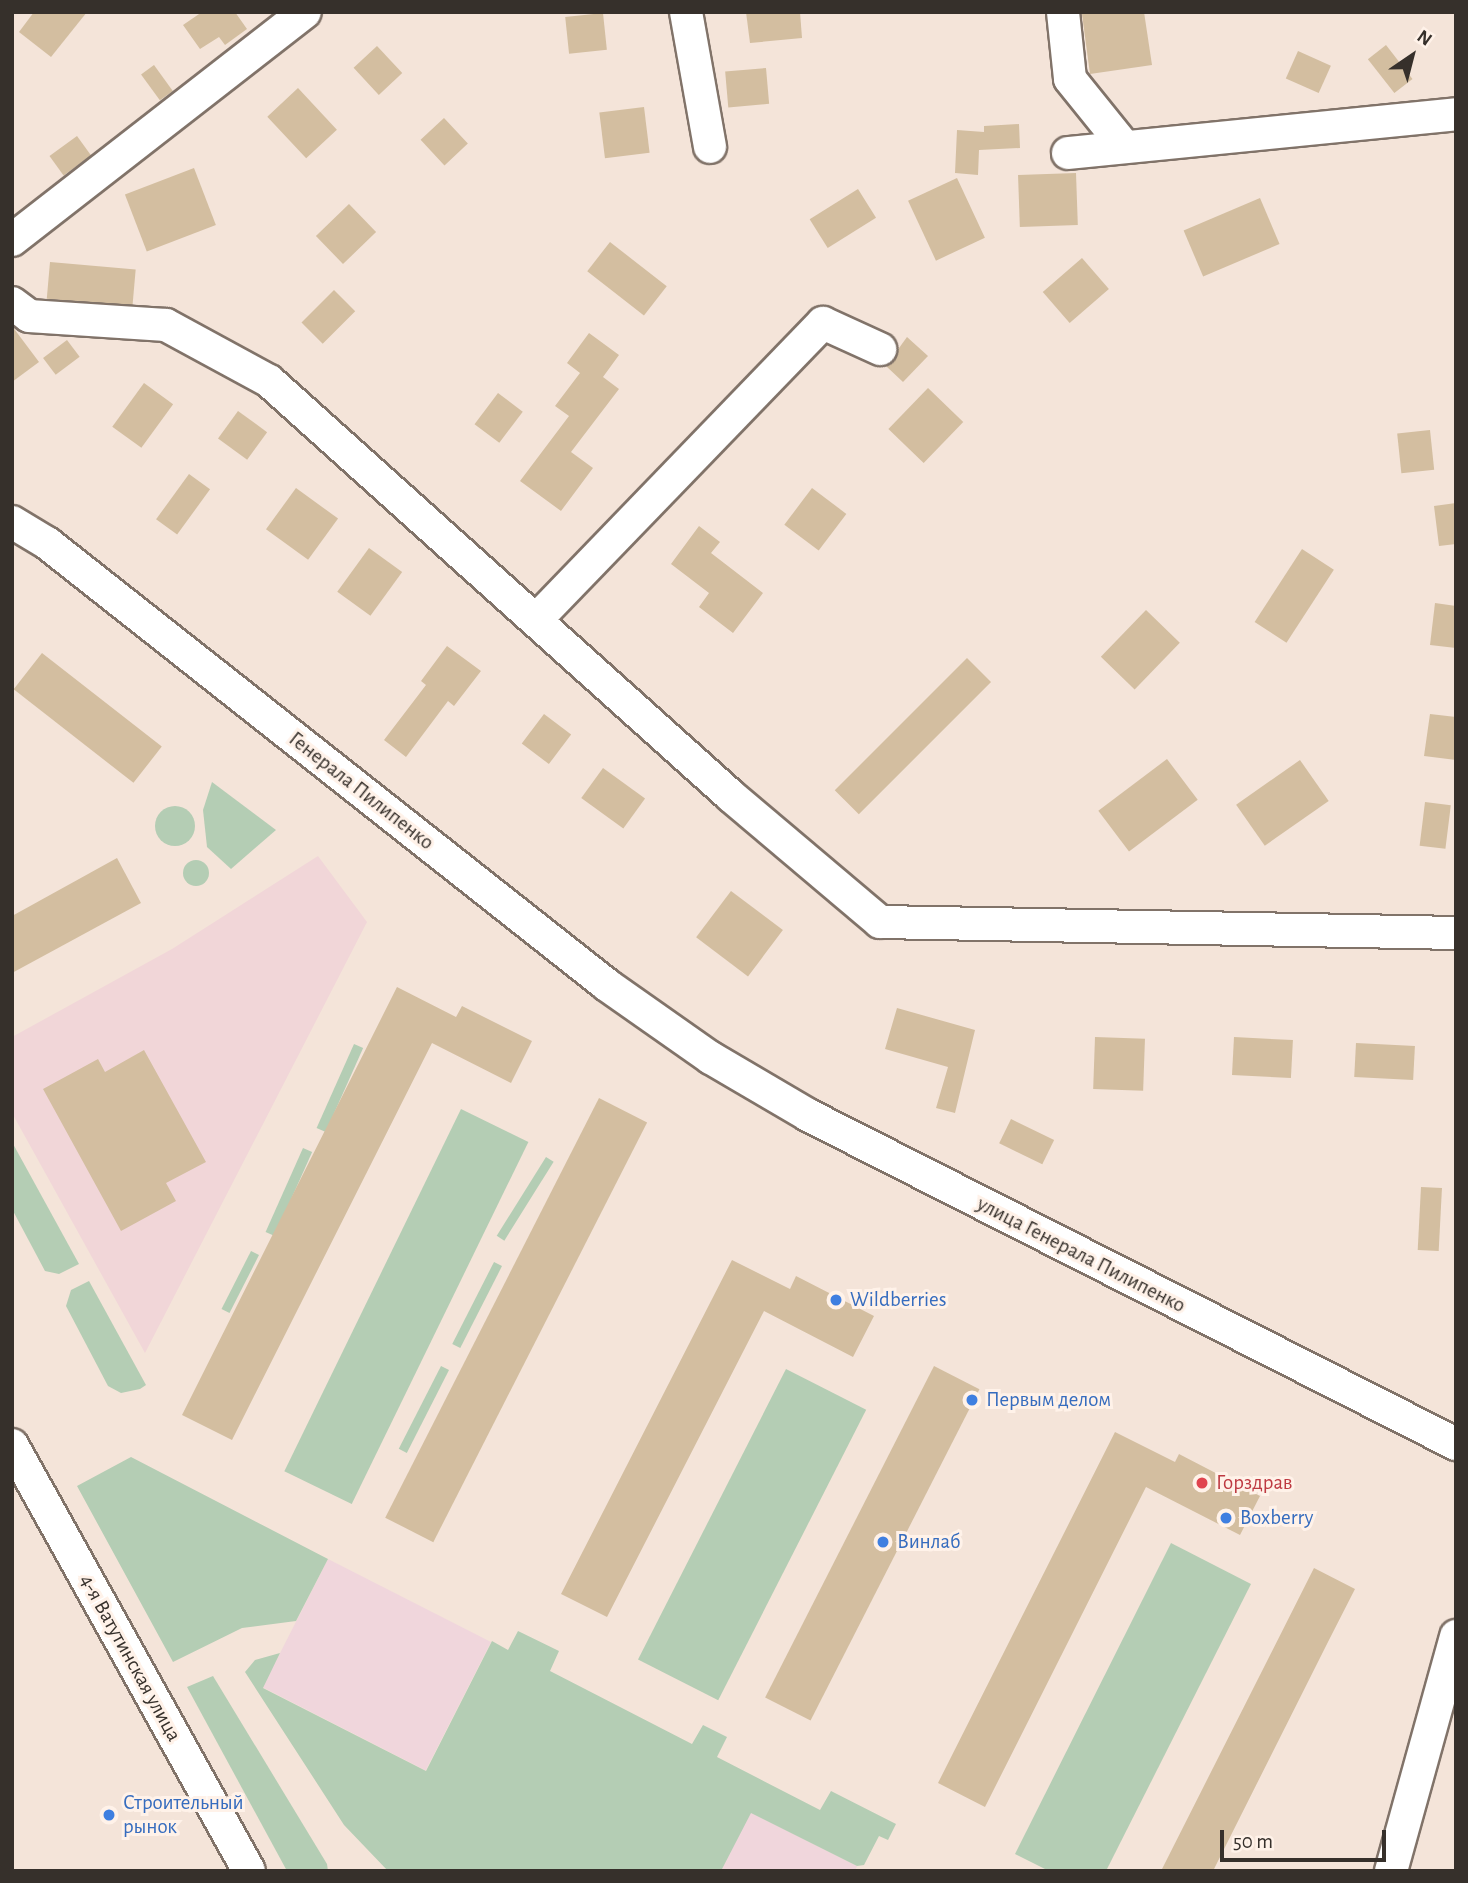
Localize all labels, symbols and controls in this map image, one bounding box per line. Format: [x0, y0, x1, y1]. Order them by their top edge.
north arrow [1377, 21, 1447, 91]
text: N [1413, 27, 1435, 50]
street label: Генерала Пилипенко [283, 727, 439, 855]
street label: улица Генерала Пилипенко [973, 1191, 1189, 1319]
place label: Wildberries [850, 1287, 946, 1313]
marker: Wildberries [828, 1292, 844, 1308]
place label: Первым делом [986, 1387, 1111, 1413]
marker: Первым делом [964, 1392, 980, 1408]
place label: Горздрав [1216, 1470, 1293, 1496]
marker: Горздрав [1194, 1475, 1210, 1491]
place label: Boxberry [1240, 1505, 1313, 1531]
marker: Boxberry [1218, 1510, 1234, 1526]
place label: Винлаб [897, 1529, 960, 1555]
marker: Винлаб [875, 1534, 891, 1550]
street label: 4-я Ватутинская улица [74, 1570, 186, 1746]
place label: Строительный рынок [123, 1790, 244, 1840]
marker: Строительный рынок [101, 1807, 117, 1823]
scale bar [1223, 1816, 1389, 1860]
text: 50 m [1233, 1831, 1273, 1852]

